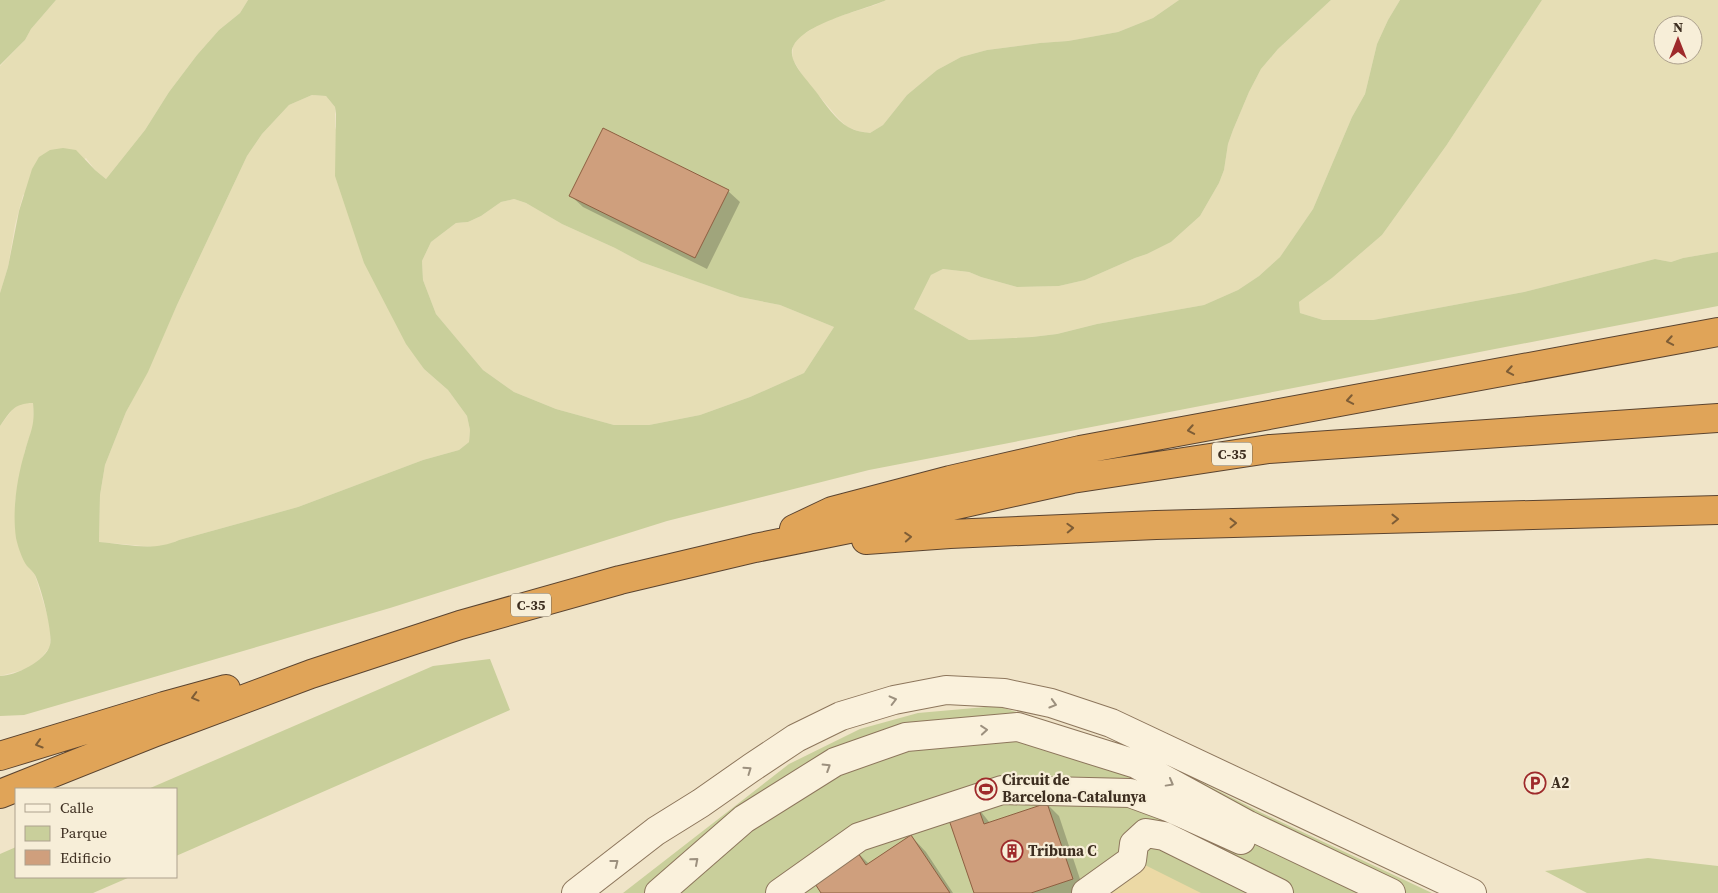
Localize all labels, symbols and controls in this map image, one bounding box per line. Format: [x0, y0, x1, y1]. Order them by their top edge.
north arrow [1653, 15, 1703, 65]
text: N [1673, 17, 1683, 37]
one-way arrow [1666, 336, 1674, 346]
one-way arrow [1506, 365, 1515, 375]
one-way arrow [1346, 395, 1355, 405]
one-way arrow [1186, 424, 1195, 434]
road number: C-35 [1212, 442, 1252, 466]
one-way arrow [1392, 514, 1399, 524]
one-way arrow [1229, 518, 1237, 528]
one-way arrow [1067, 523, 1075, 534]
one-way arrow [904, 531, 912, 542]
road number: C-35 [511, 594, 551, 616]
one-way arrow [191, 692, 199, 702]
one-way arrow [889, 695, 898, 706]
one-way arrow [1049, 698, 1057, 708]
one-way arrow [980, 725, 988, 736]
one-way arrow [36, 738, 44, 748]
one-way arrow [822, 763, 831, 773]
one-way arrow [742, 767, 752, 776]
place label: Circuit de Barcelona-Catalunya [1002, 769, 1147, 807]
parking icon: A2 [1523, 771, 1547, 795]
place label: A2 [1551, 772, 1569, 793]
sports icon: Circuit de Barcelona-Catalunya [974, 777, 998, 801]
one-way arrow [1165, 777, 1174, 787]
legend [15, 788, 178, 878]
text: Calle [60, 797, 94, 818]
text: Parque [60, 822, 108, 843]
building icon: Tribuna C [1000, 839, 1024, 863]
place label: Tribuna C [1028, 840, 1097, 861]
text: Edificio [60, 847, 111, 868]
one-way arrow [690, 858, 699, 867]
one-way arrow [609, 861, 618, 869]

